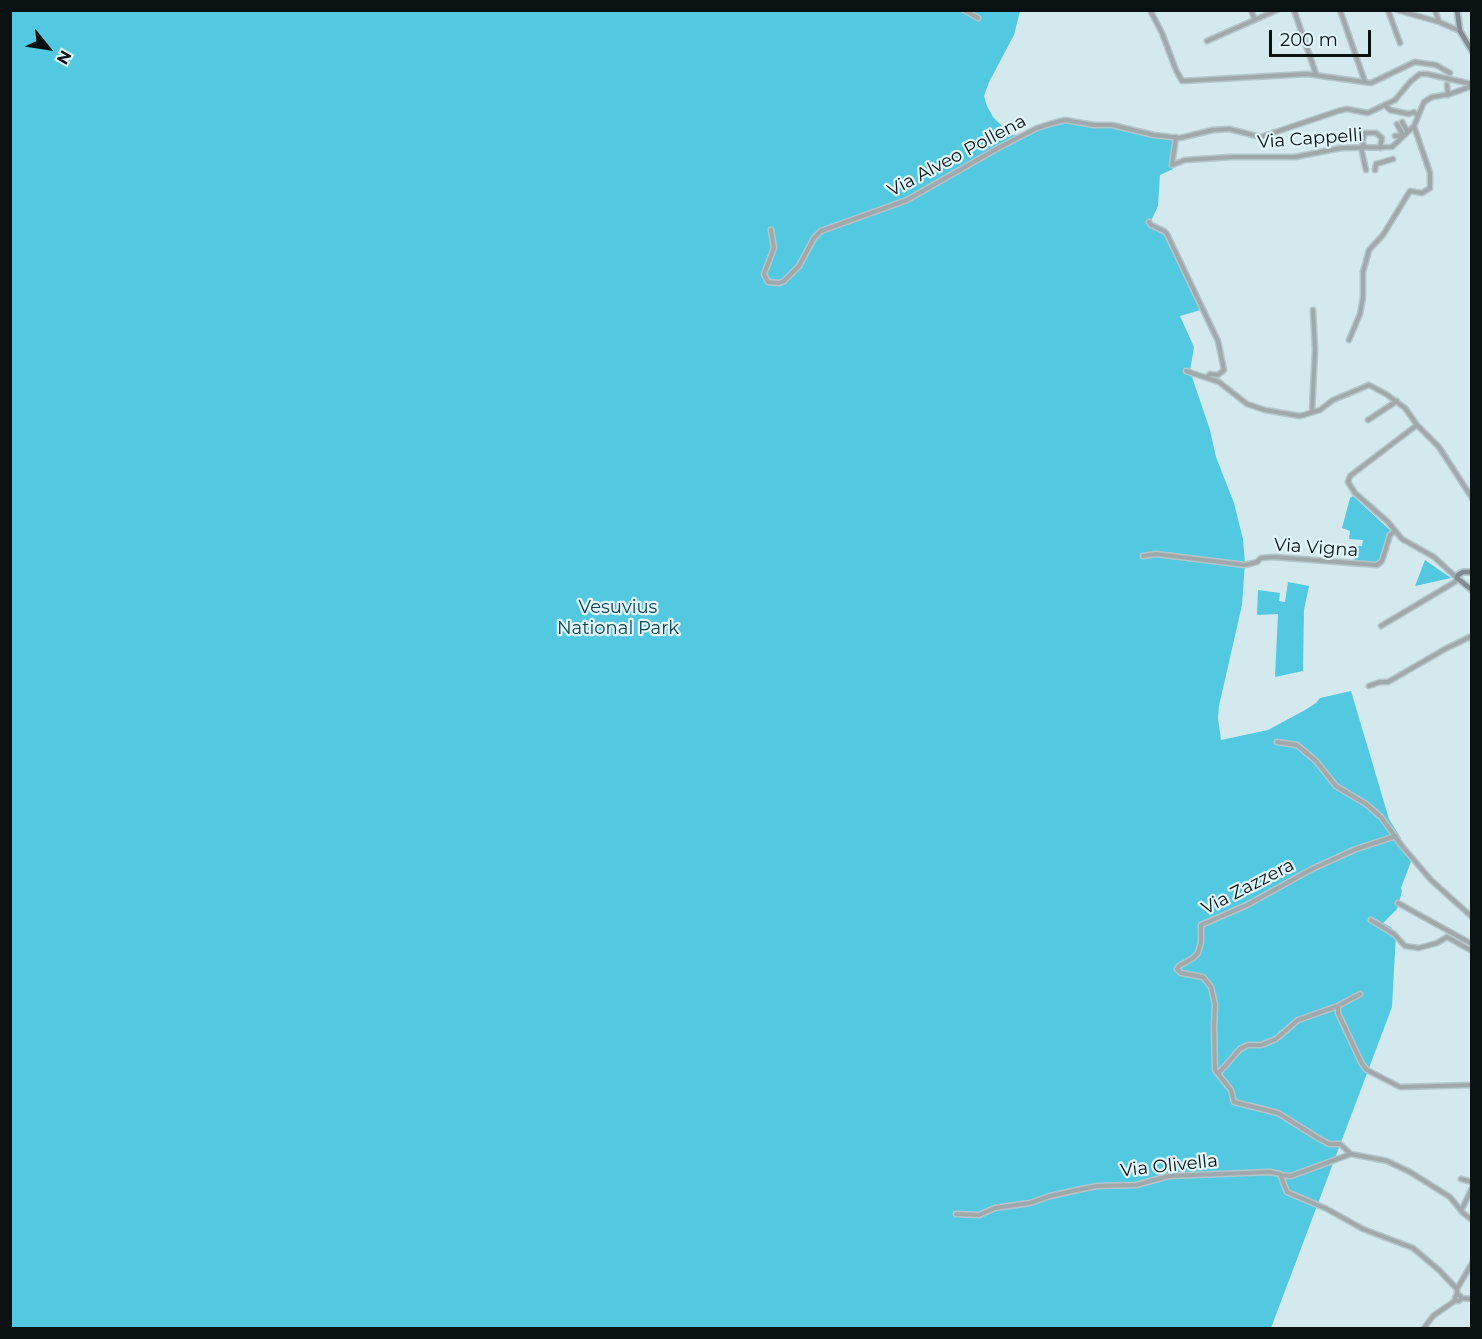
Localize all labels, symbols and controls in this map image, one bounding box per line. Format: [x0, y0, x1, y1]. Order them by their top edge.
north arrow [18, 18, 78, 78]
scale bar [1272, 18, 1374, 56]
text: 200 m [1280, 29, 1338, 51]
text: N [53, 47, 75, 68]
street label: Via Alveo Pollena [884, 110, 1030, 202]
street label: Via Cappelli [1257, 125, 1363, 153]
street label: Via Vigna [1273, 534, 1359, 562]
park label: Vesuvius National Park [557, 597, 679, 640]
street label: Via Zazzera [1198, 854, 1298, 920]
street label: Via Olivella [1119, 1150, 1219, 1182]

